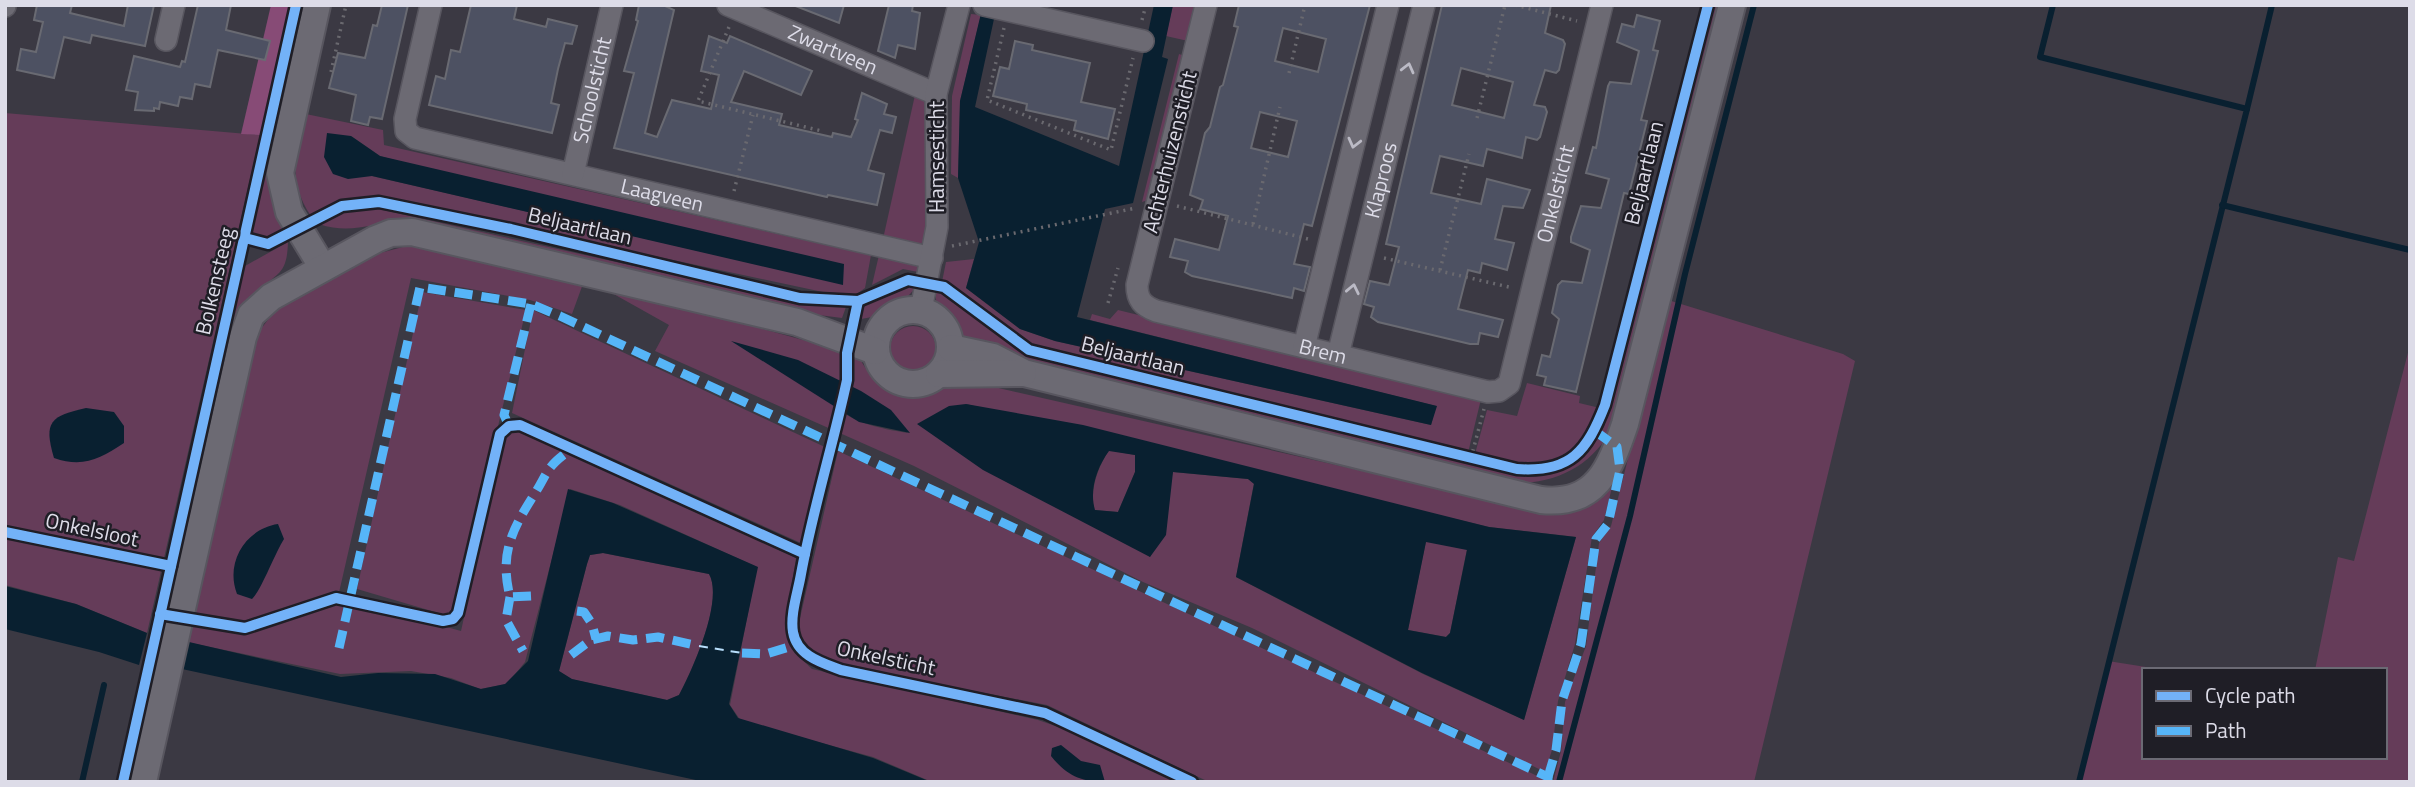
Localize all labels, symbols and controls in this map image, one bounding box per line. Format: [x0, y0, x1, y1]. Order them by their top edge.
street label: Zwartveen [783, 16, 883, 82]
street label: Schoolsticht [564, 33, 619, 146]
one-way arrow [1400, 62, 1414, 74]
street label: Achterhuizensticht [1133, 67, 1205, 236]
street label: Hamsesticht [920, 100, 952, 213]
street label: Beljaartlaan [1615, 118, 1671, 228]
one-way arrow [1348, 137, 1362, 149]
street label: Klaproos [1355, 139, 1405, 221]
street label: Onkelsticht [1527, 141, 1582, 246]
street label: Laagveen [618, 169, 707, 219]
street label: Beljaartlaan [525, 198, 635, 253]
street label: Bolkensteeg [186, 224, 242, 338]
one-way arrow [1345, 283, 1360, 295]
street label: Beljaartlaan [1078, 327, 1188, 383]
street label: Brem [1296, 329, 1350, 372]
street label: Onkelsloot [43, 504, 142, 555]
street label: Onkelsticht [834, 631, 939, 683]
legend [2142, 668, 2387, 759]
text: Cycle path [2205, 679, 2296, 711]
text: Path [2205, 714, 2247, 746]

